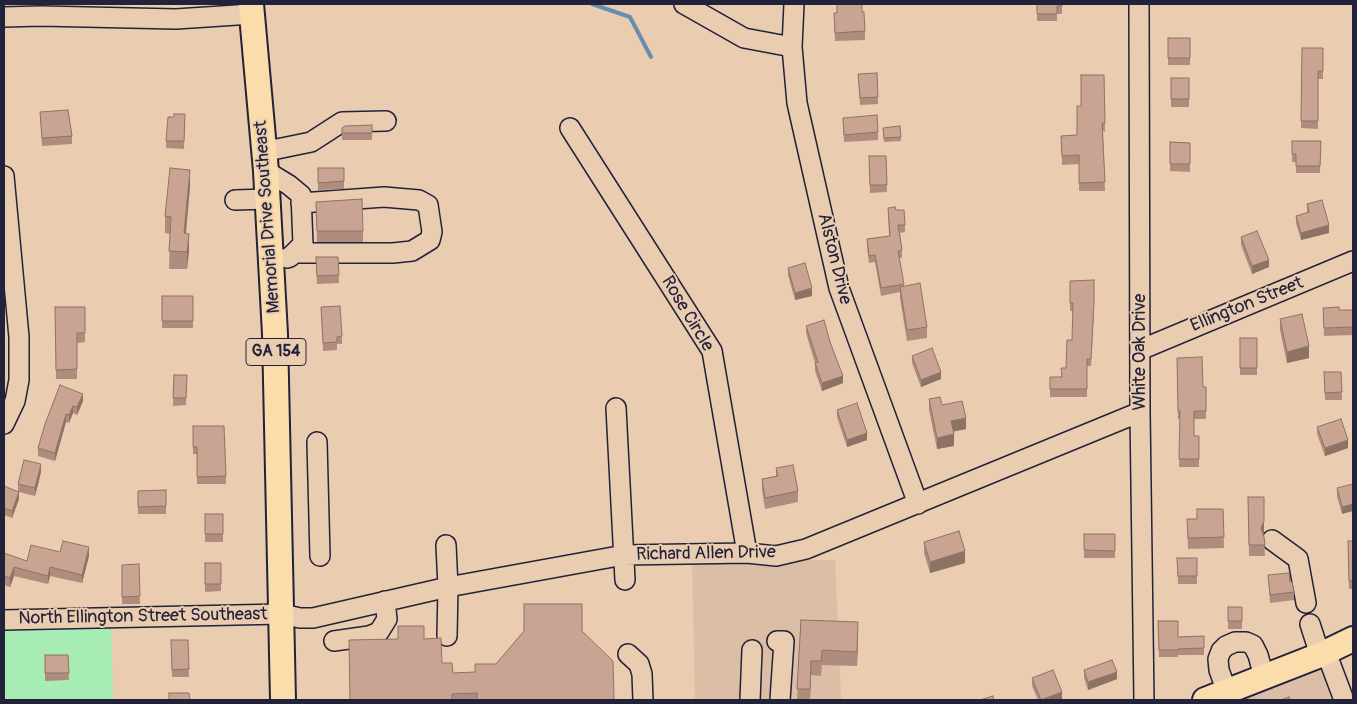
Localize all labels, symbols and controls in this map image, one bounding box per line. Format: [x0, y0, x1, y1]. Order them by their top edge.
street label: Memorial Drive Southeast [250, 120, 286, 314]
street label: Alston Drive [812, 211, 856, 307]
street label: Rose Circle [656, 272, 718, 356]
street label: Ellington Street [1187, 273, 1307, 337]
street label: White Oak Drive [1129, 294, 1151, 410]
road number: GA 154 [246, 338, 306, 366]
street label: Richard Allen Drive [636, 542, 776, 566]
street label: North Ellington Street Southeast [18, 604, 268, 630]

